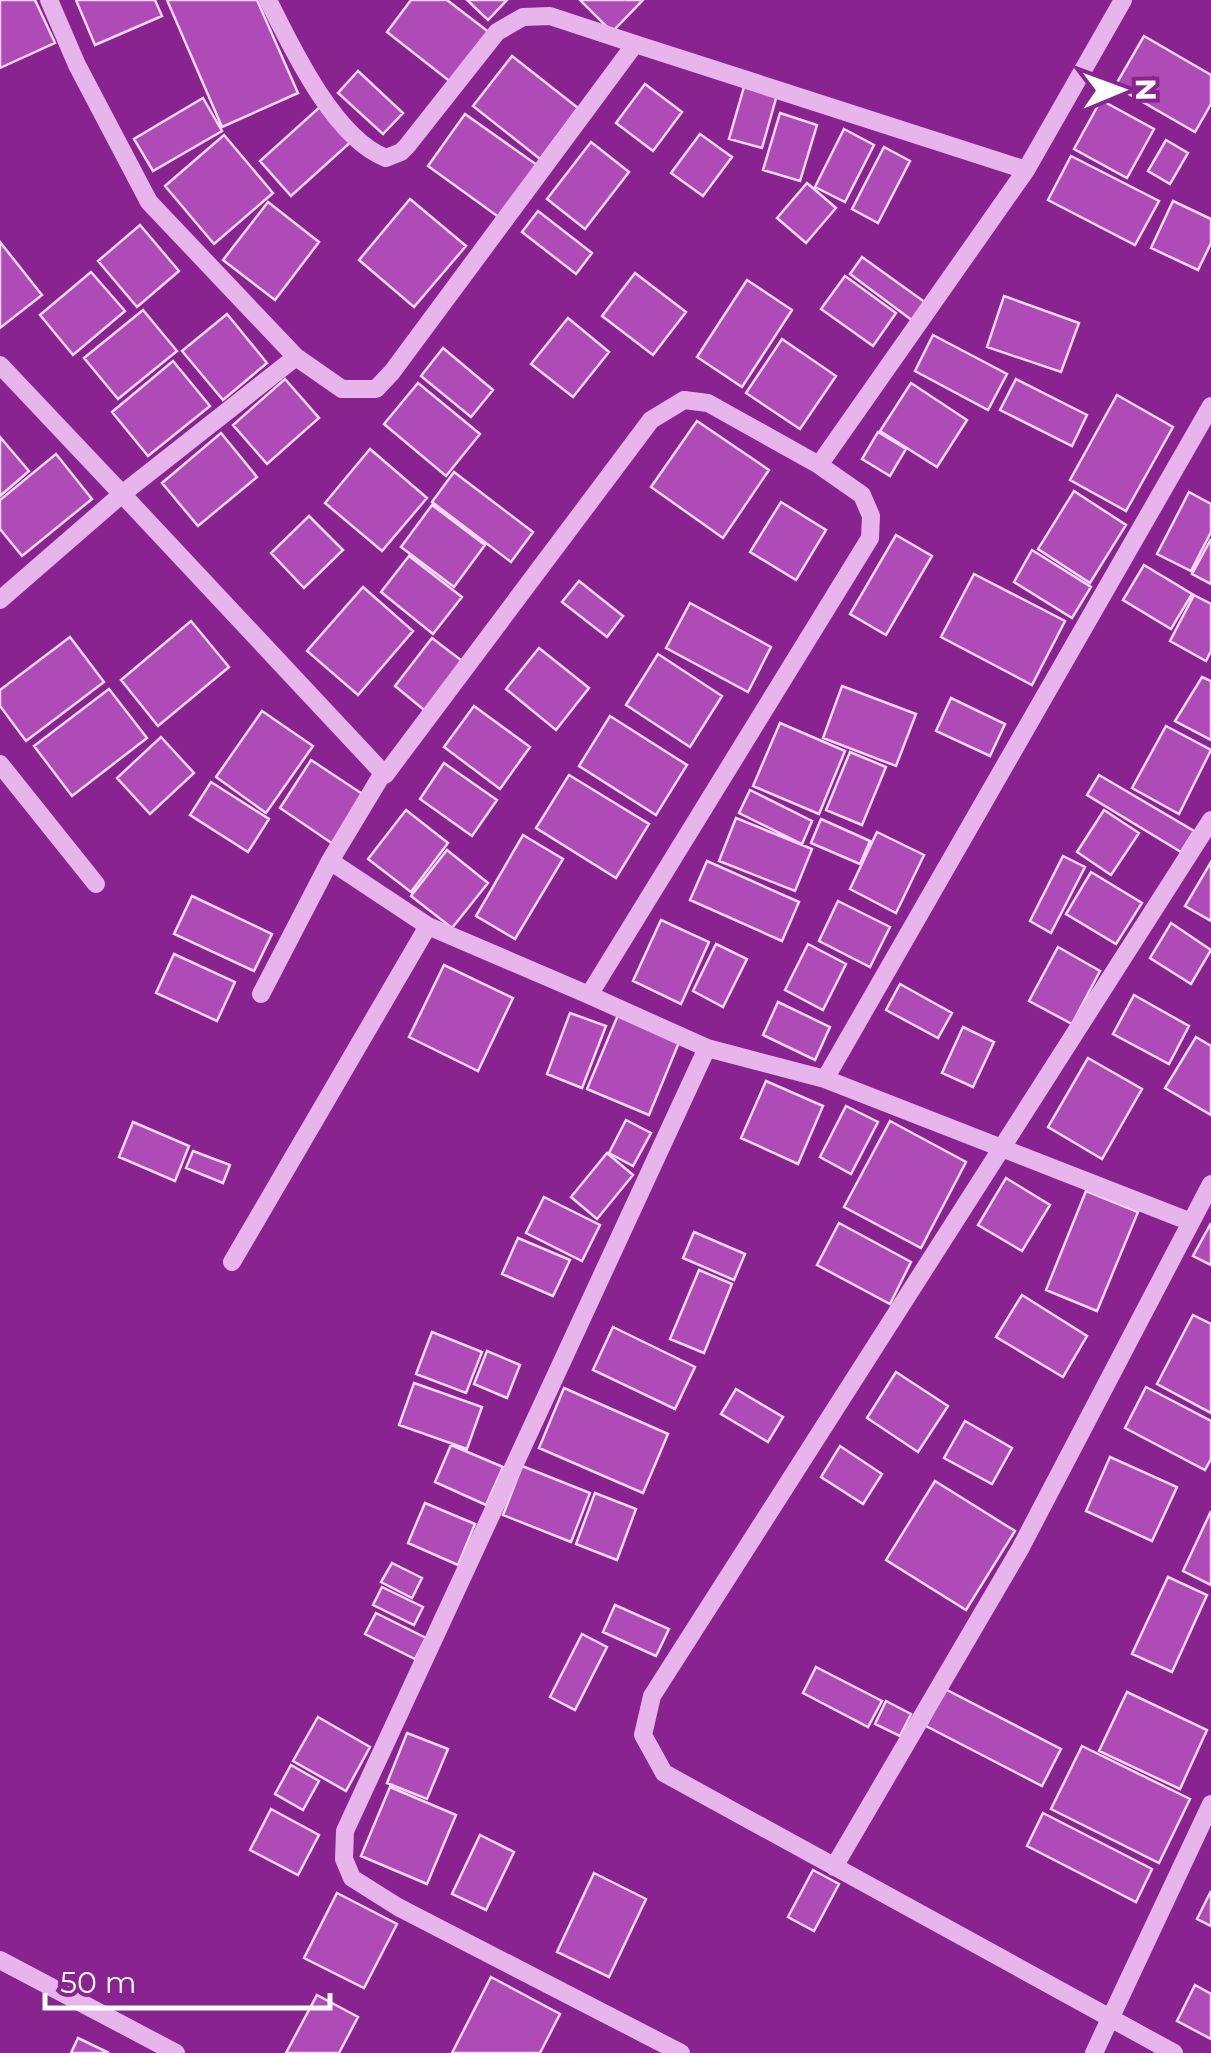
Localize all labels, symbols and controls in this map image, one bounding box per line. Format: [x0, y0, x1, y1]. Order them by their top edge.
north arrow [1071, 40, 1171, 140]
text: N [1129, 78, 1163, 101]
scale bar [45, 1948, 330, 2010]
text: 50 m [60, 1964, 137, 2001]

